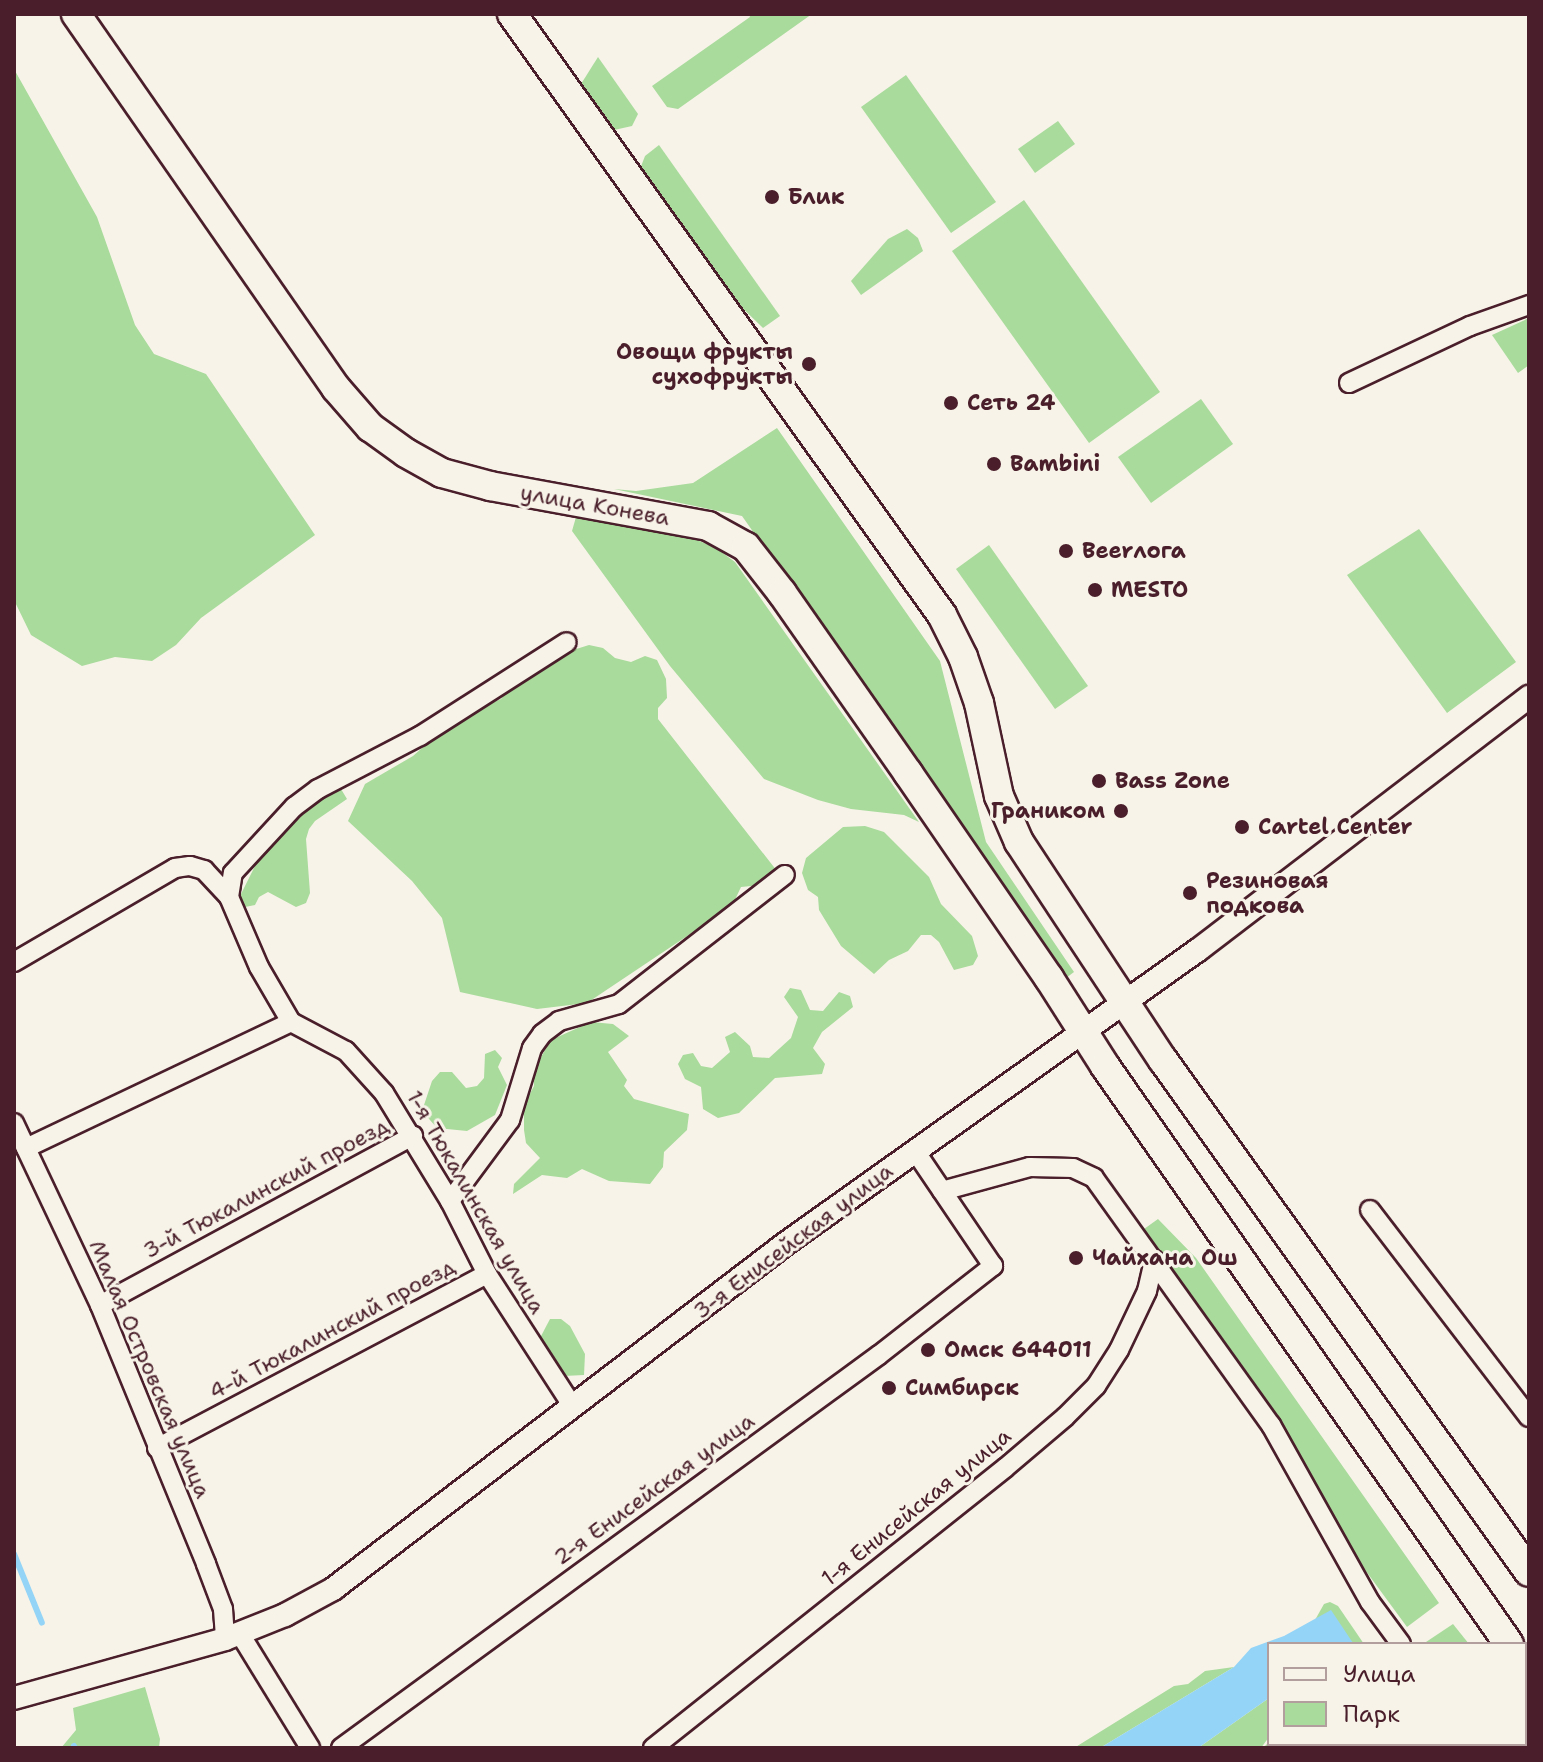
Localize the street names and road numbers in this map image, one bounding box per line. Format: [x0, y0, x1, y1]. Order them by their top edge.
street label: улица Конева [518, 479, 672, 531]
street label: 1-я Тюкалинская улица [401, 1086, 551, 1318]
street label: 3-й Тюкалинский проезд [139, 1112, 393, 1264]
street label: 3-я Енисейская улица [688, 1157, 898, 1325]
street label: Малая Островская улица [84, 1236, 216, 1502]
street label: 4-й Тюкалинский проезд [205, 1253, 459, 1405]
street label: 2-я Енисейская улица [549, 1407, 759, 1571]
street label: 1-я Енисейская улица [816, 1422, 1016, 1592]

